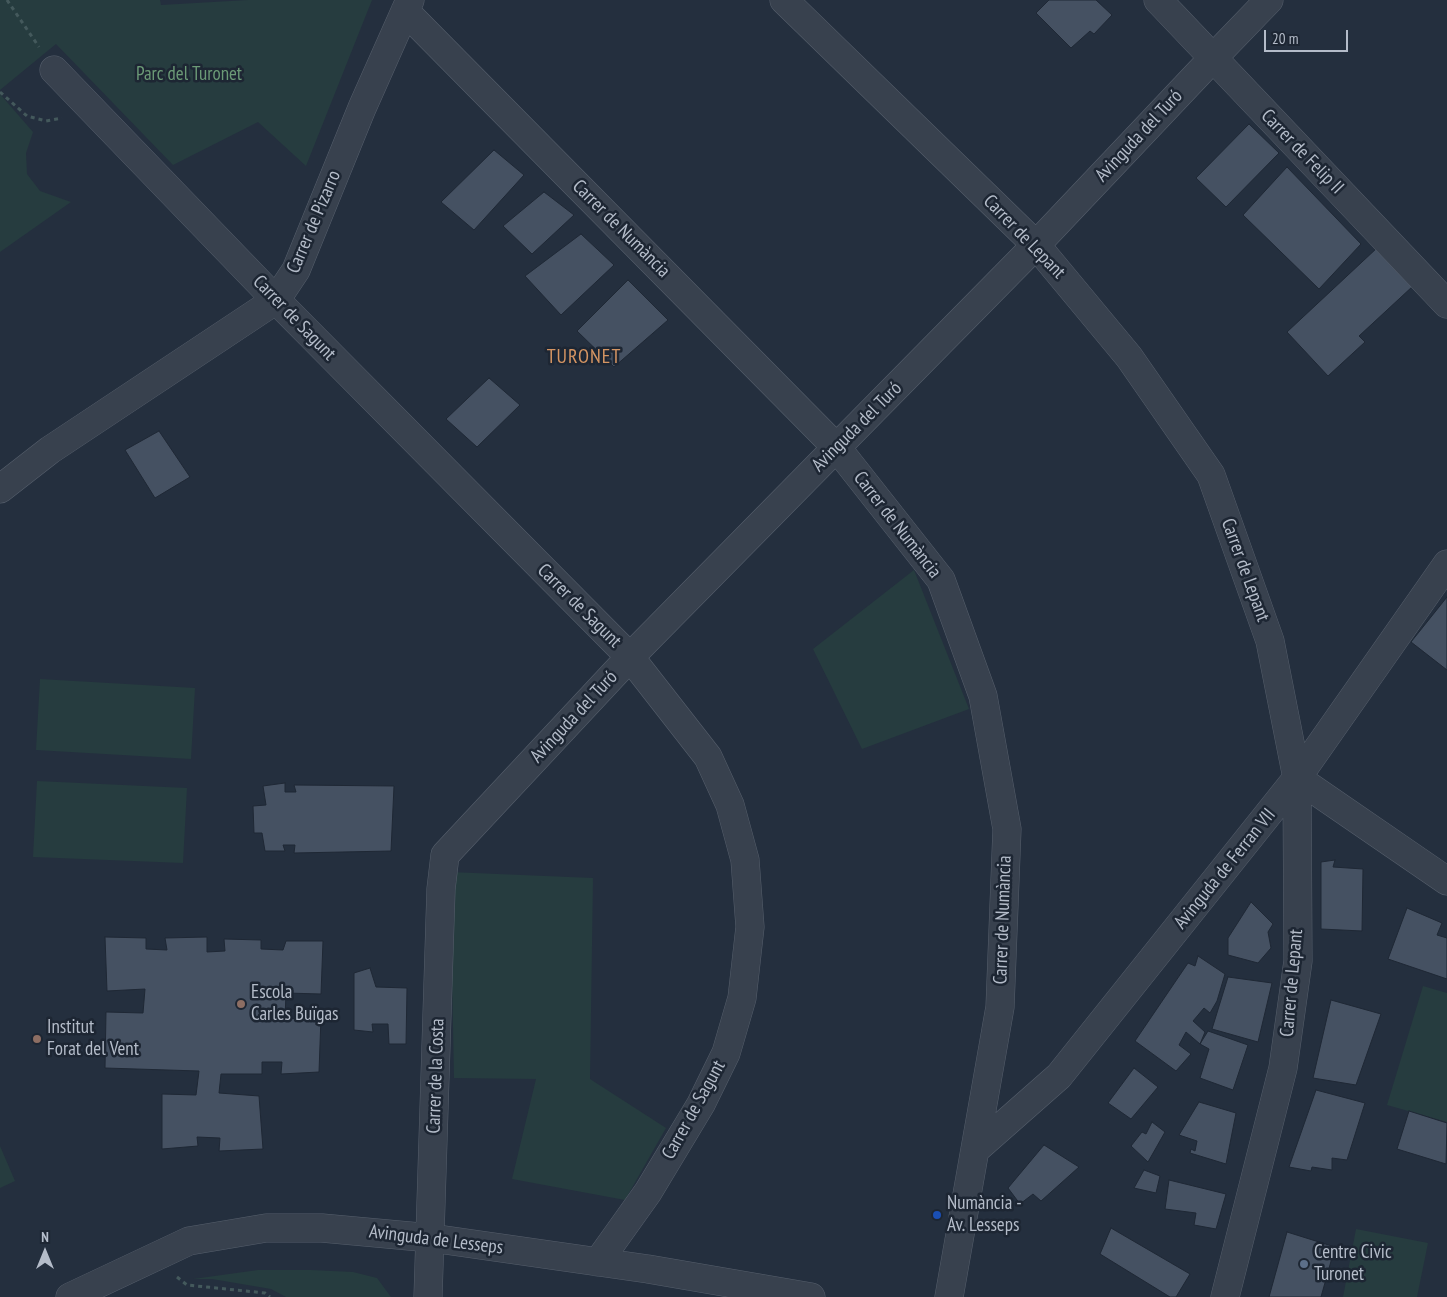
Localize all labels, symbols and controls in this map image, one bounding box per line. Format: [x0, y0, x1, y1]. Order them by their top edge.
scale bar [1267, 20, 1351, 52]
text: 20 m [1272, 29, 1298, 48]
park label: Parc del Turonet [136, 64, 242, 86]
street label: Avinguda del Turó [1091, 85, 1187, 187]
street label: Carrer de Felip II [1256, 105, 1348, 199]
street label: Carrer de Pizarro [282, 167, 346, 277]
street label: Carrer de Numància [567, 175, 675, 283]
street label: Carrer de Lepant [978, 190, 1070, 284]
street label: Carrer de Sagunt [248, 271, 340, 365]
district label: TURONET [546, 345, 622, 369]
street label: Avinguda del Turó [807, 377, 907, 477]
street label: Carrer de Numància [848, 467, 946, 583]
street label: Carrer de Lepant [1216, 515, 1274, 625]
street label: Carrer de Sagunt [532, 559, 626, 653]
street label: Avinguda del Turó [526, 666, 622, 768]
street label: Avinguda de Ferran VII [1169, 804, 1281, 934]
street label: Carrer de Numància [989, 855, 1017, 985]
street label: Carrer de Lepant [1276, 928, 1308, 1038]
place label: Escola Carles Buïgas [251, 982, 339, 1026]
marker: Escola Carles Buïgas [235, 998, 247, 1010]
place label: Institut Forat del Vent [47, 1017, 139, 1061]
street label: Carrer de la Costa [423, 1018, 449, 1134]
marker: Institut Forat del Vent [31, 1033, 43, 1045]
street label: Carrer de Sagunt [658, 1057, 730, 1163]
place label: Numància - Av. Lesseps [947, 1193, 1022, 1237]
marker: Numància - Av. Lesseps [931, 1209, 943, 1221]
street label: Avinguda de Lesseps [368, 1220, 504, 1260]
north arrow [20, 1227, 70, 1277]
text: N [41, 1228, 49, 1246]
place label: Centre Civic Turonet [1314, 1242, 1392, 1286]
marker: Centre Civic Turonet [1298, 1258, 1310, 1270]

